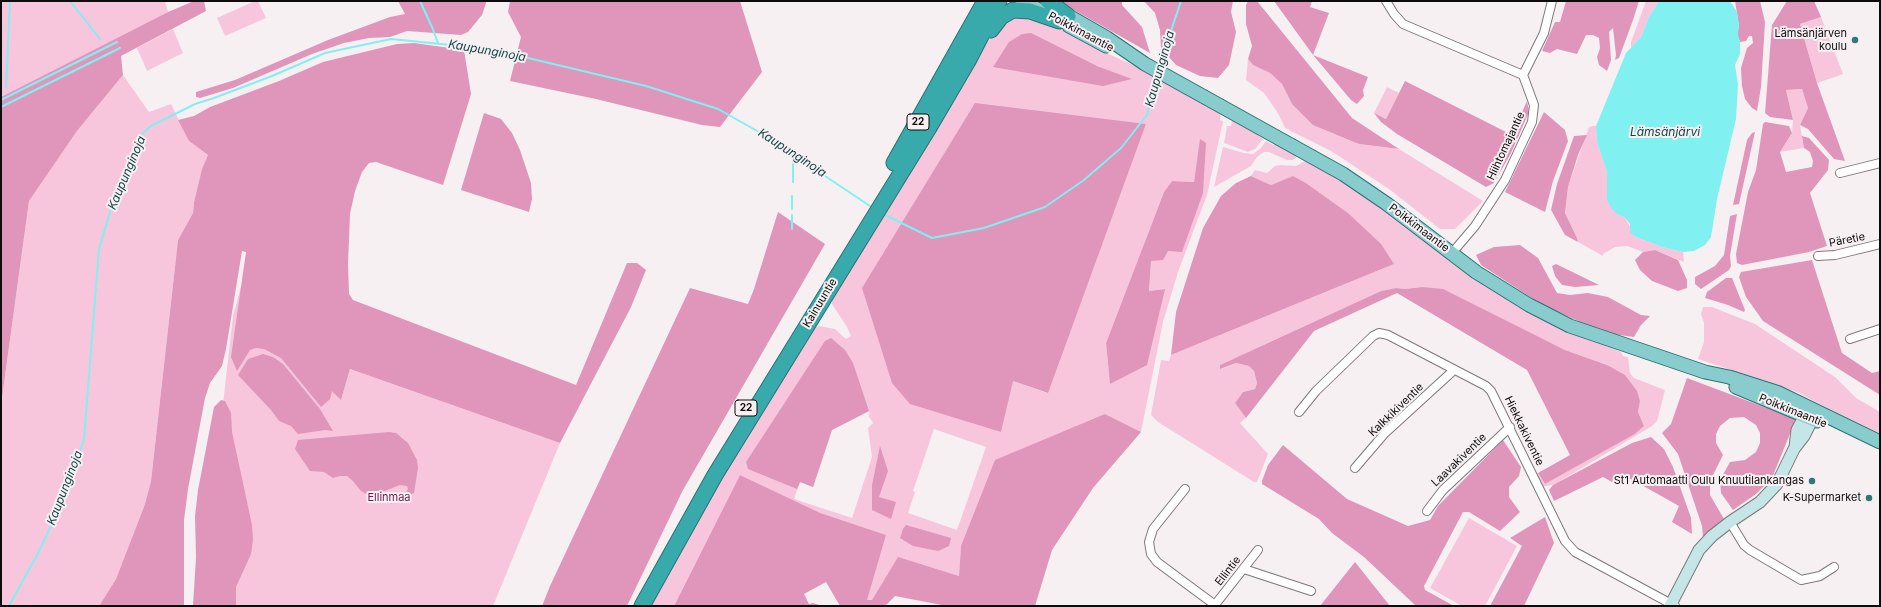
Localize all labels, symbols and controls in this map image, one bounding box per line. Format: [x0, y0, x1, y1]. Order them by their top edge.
street label: Poikkimaantie [1046, 9, 1116, 55]
place label: Lämsänjärven koulu [1774, 27, 1847, 53]
water label: Kaupunginoja [1142, 29, 1178, 109]
marker: Lämsänjärven koulu [1850, 35, 1860, 45]
water label: Kaupunginoja [447, 37, 527, 65]
street label: Hiihtomajantie [1484, 110, 1528, 182]
road number: 22 [907, 114, 929, 130]
water label: Lämsänjärvi [1630, 125, 1700, 139]
water label: Kaupunginoja [755, 126, 829, 180]
water label: Kaupunginoja [105, 134, 149, 212]
street label: Poikkimaantie [1386, 201, 1452, 255]
street label: Päretie [1828, 230, 1866, 250]
street label: Kainuuntie [800, 276, 840, 330]
street label: Kalkkikiventie [1366, 381, 1426, 439]
street label: Poikkimaantie [1757, 391, 1829, 431]
street label: Hiekkakiventie [1501, 394, 1547, 468]
road number: 22 [735, 400, 757, 416]
street label: Laavakiventie [1429, 431, 1489, 489]
water label: Kaupunginoja [44, 449, 86, 527]
place label: St1 Automaatti Oulu Knuutilankangas [1614, 474, 1804, 488]
marker: St1 Automaatti Oulu Knuutilankangas [1807, 476, 1817, 486]
park label: Ellinmaa [367, 491, 411, 505]
place label: K-Supermarket [1783, 491, 1861, 505]
marker: K-Supermarket [1864, 493, 1874, 503]
street label: Ellintie [1212, 554, 1244, 588]

